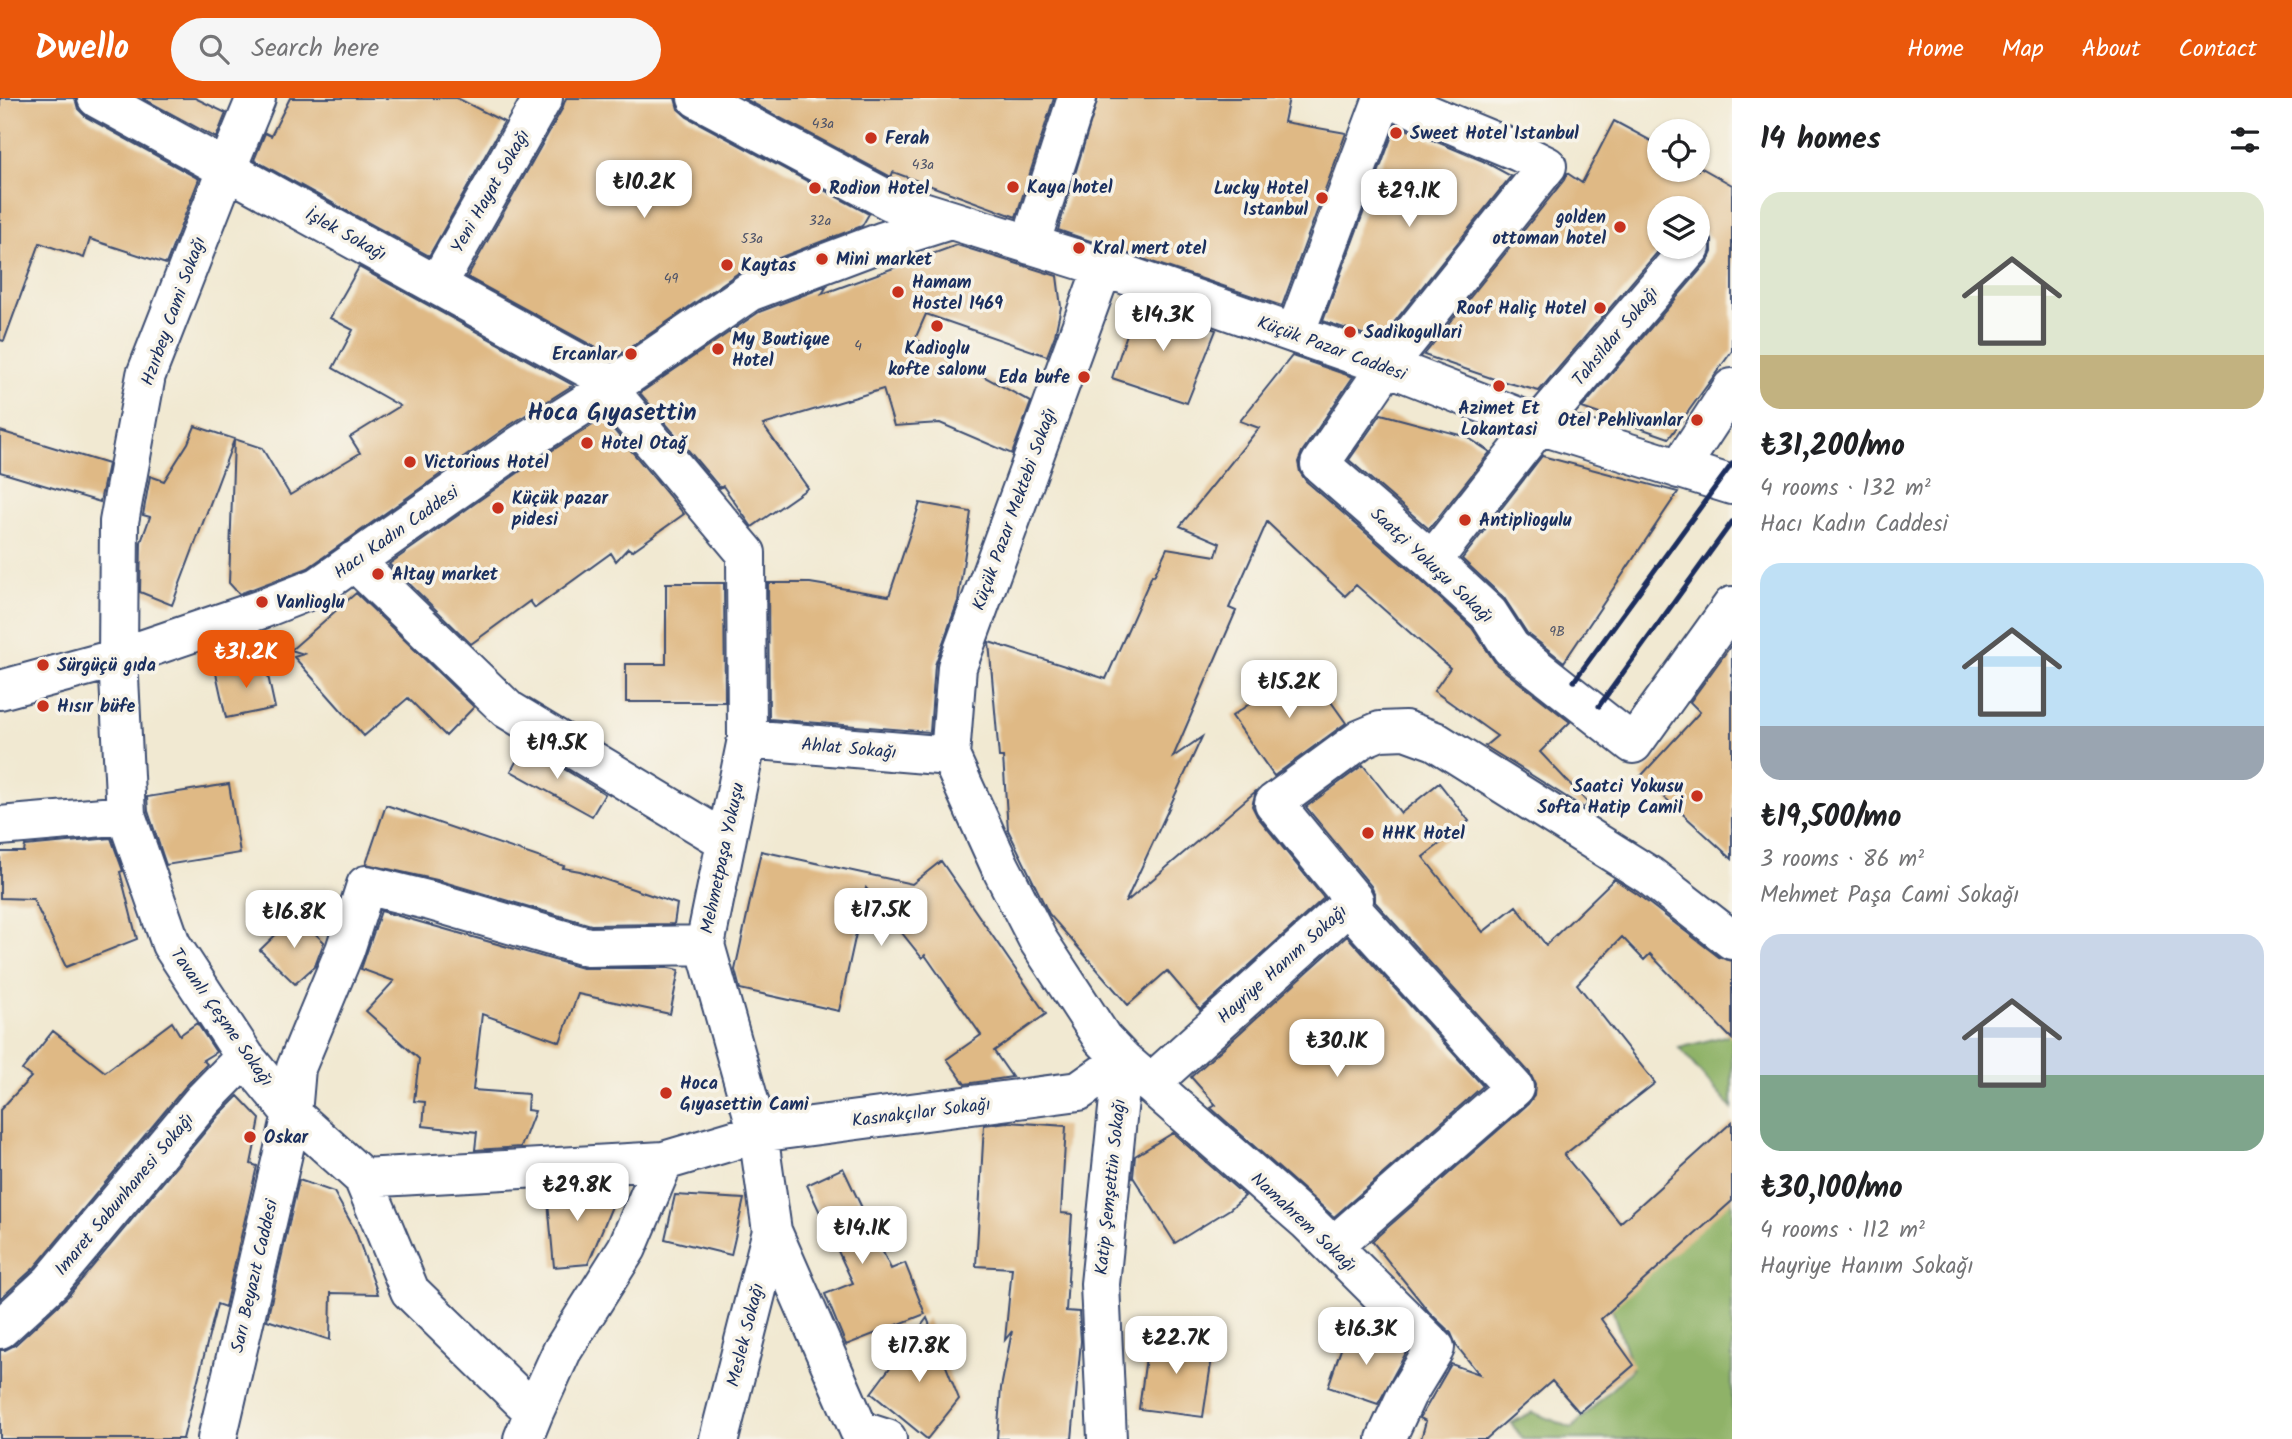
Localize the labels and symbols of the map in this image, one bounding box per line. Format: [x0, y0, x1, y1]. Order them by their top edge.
house number: 43a [812, 113, 834, 135]
place label: Sweet Hotel Istanbul [1410, 120, 1579, 149]
street label: Yeni Hayat Sokağı [444, 124, 539, 259]
place label: Ferah [885, 125, 929, 154]
marker: Sweet Hotel Istanbul [1388, 125, 1404, 141]
marker: Ferah [863, 130, 879, 146]
house number: 43a [912, 154, 934, 176]
pin: ₺10.2K [587, 160, 701, 220]
pin: ₺29.1K [1352, 170, 1466, 229]
place label: Kaya hotel [1027, 174, 1113, 203]
place label: Rodion Hotel [829, 175, 929, 204]
place label: Lucky Hotel Istanbul [1214, 175, 1308, 225]
marker: Kaya hotel [1005, 179, 1021, 195]
marker: Rodion Hotel [807, 180, 823, 196]
marker: Lucky Hotel Istanbul [1314, 190, 1330, 206]
street label: İşlek Sokağı [299, 201, 391, 270]
place label: golden ottoman hotel [1492, 204, 1606, 254]
house number: 32a [809, 210, 831, 232]
marker: golden ottoman hotel [1612, 219, 1628, 235]
house number: 53a [741, 228, 763, 250]
street label: Hzırbey Cami Sokağı [134, 233, 215, 390]
place label: Kral mert otel [1093, 235, 1206, 264]
marker: Kral mert otel [1071, 240, 1087, 256]
place label: Mini market [836, 246, 933, 275]
marker: Mini market [814, 251, 830, 267]
place label: Kaytas [741, 252, 797, 281]
marker: Kaytas [719, 257, 735, 273]
house number: 49 [664, 268, 678, 290]
place label: Hamam Hostel 1469 [912, 269, 1003, 319]
street label: Tahsildar Sokağı [1566, 281, 1667, 393]
marker: Hamam Hostel 1469 [890, 284, 906, 300]
pin: ₺14.3K [1106, 294, 1220, 353]
place label: Roof Haliç Hotel [1456, 295, 1586, 324]
marker: Roof Haliç Hotel [1592, 300, 1608, 316]
street label: Küçük Pazar Caddesi [1253, 309, 1411, 390]
marker: Kadioglu kofte salonu [929, 318, 945, 334]
place label: Sadikogullari [1364, 319, 1462, 348]
marker: Sadikogullari [1342, 324, 1358, 340]
place label: My Boutique Hotel [732, 326, 830, 376]
house number: 4 [854, 335, 862, 357]
place label: Kadioglu kofte salonu [888, 335, 986, 385]
place label: Ercanlar [552, 341, 618, 370]
marker: My Boutique Hotel [710, 341, 726, 357]
marker: Ercanlar [623, 346, 639, 362]
place label: Eda bufe [999, 364, 1070, 393]
marker: Eda bufe [1076, 369, 1092, 385]
marker: Azimet Et Lokantasi [1491, 378, 1507, 394]
district label: Hoca Gıyasettin [527, 394, 697, 433]
place label: Azimet Et Lokantasi [1458, 395, 1541, 445]
street label: Küçük Pazar Mektebi Sokağı [965, 404, 1066, 615]
place label: Otel Pehlivanlar [1558, 407, 1684, 436]
marker: Otel Pehlivanlar [1689, 412, 1705, 428]
place label: Hotel Otağ [601, 430, 688, 459]
marker: Hotel Otağ [579, 435, 595, 451]
place label: Victorious Hotel [424, 449, 549, 478]
marker: Victorious Hotel [402, 454, 418, 470]
street label: Hacı Kadın Caddesi [328, 479, 466, 587]
place label: Küçük pazar pidesi [511, 485, 609, 535]
marker: Küçük pazar pidesi [490, 500, 506, 516]
street label: Saatçi Yokuşu Sokağı [1363, 501, 1499, 631]
place label: Antipliogulu [1479, 507, 1572, 536]
marker: Antipliogulu [1457, 512, 1473, 528]
place label: Altay market [392, 561, 499, 590]
marker: Altay market [370, 566, 386, 582]
place label: Vanlioglu [276, 589, 345, 618]
marker: Vanlioglu [254, 594, 270, 610]
house number: 9B [1549, 621, 1565, 643]
pin: ₺31.2K [189, 630, 303, 690]
place label: Sürgüçü gıda [57, 652, 156, 681]
marker: Sürgüçü gıda [35, 657, 51, 673]
pin: ₺15.2K [1232, 660, 1346, 720]
place label: Hısır büfe [57, 693, 136, 722]
marker: Hısır büfe [35, 698, 51, 714]
pin: ₺19.5K [500, 722, 614, 781]
street label: Ahlat Sokağı [800, 731, 898, 768]
place label: Saatci Yokusu Softa Hatip Camiİ [1537, 773, 1683, 823]
street label: Mehmetpaşa Yokuşu [693, 780, 754, 936]
marker: Saatci Yokusu Softa Hatip Camiİ [1689, 788, 1705, 804]
place label: HHK Hotel [1382, 820, 1465, 849]
marker: HHK Hotel [1360, 825, 1376, 841]
pin: ₺17.5K [824, 888, 938, 948]
pin: ₺16.8K [237, 890, 351, 950]
street label: Hayriye Hanım Sokağı [1211, 898, 1355, 1032]
street label: Tavanlı Çeşme Sokağı [162, 942, 280, 1093]
pin: ₺30.1K [1280, 1020, 1394, 1079]
place label: Hoca Gıyasettin Cami [680, 1070, 809, 1120]
marker: Hoca Gıyasettin Cami [658, 1085, 674, 1101]
street label: Kasnakçılar Sokağı [850, 1091, 992, 1136]
street label: Katip Şemşettin Sokağı [1088, 1098, 1135, 1277]
street label: Imaret Sabunhanesi Sokağı [48, 1107, 202, 1283]
place label: Oskar [264, 1124, 310, 1153]
marker: Oskar [242, 1129, 258, 1145]
pin: ₺29.8K [520, 1164, 634, 1223]
street label: Namahrem Sokağı [1243, 1166, 1363, 1280]
street label: Sarı Beyazıt Caddesi [224, 1196, 287, 1356]
pin: ₺14.1K [805, 1206, 919, 1266]
street label: Meslek Sokağı [720, 1280, 773, 1390]
pin: ₺16.3K [1309, 1308, 1423, 1367]
pin: ₺22.7K [1119, 1316, 1233, 1376]
pin: ₺17.8K [862, 1324, 976, 1384]

